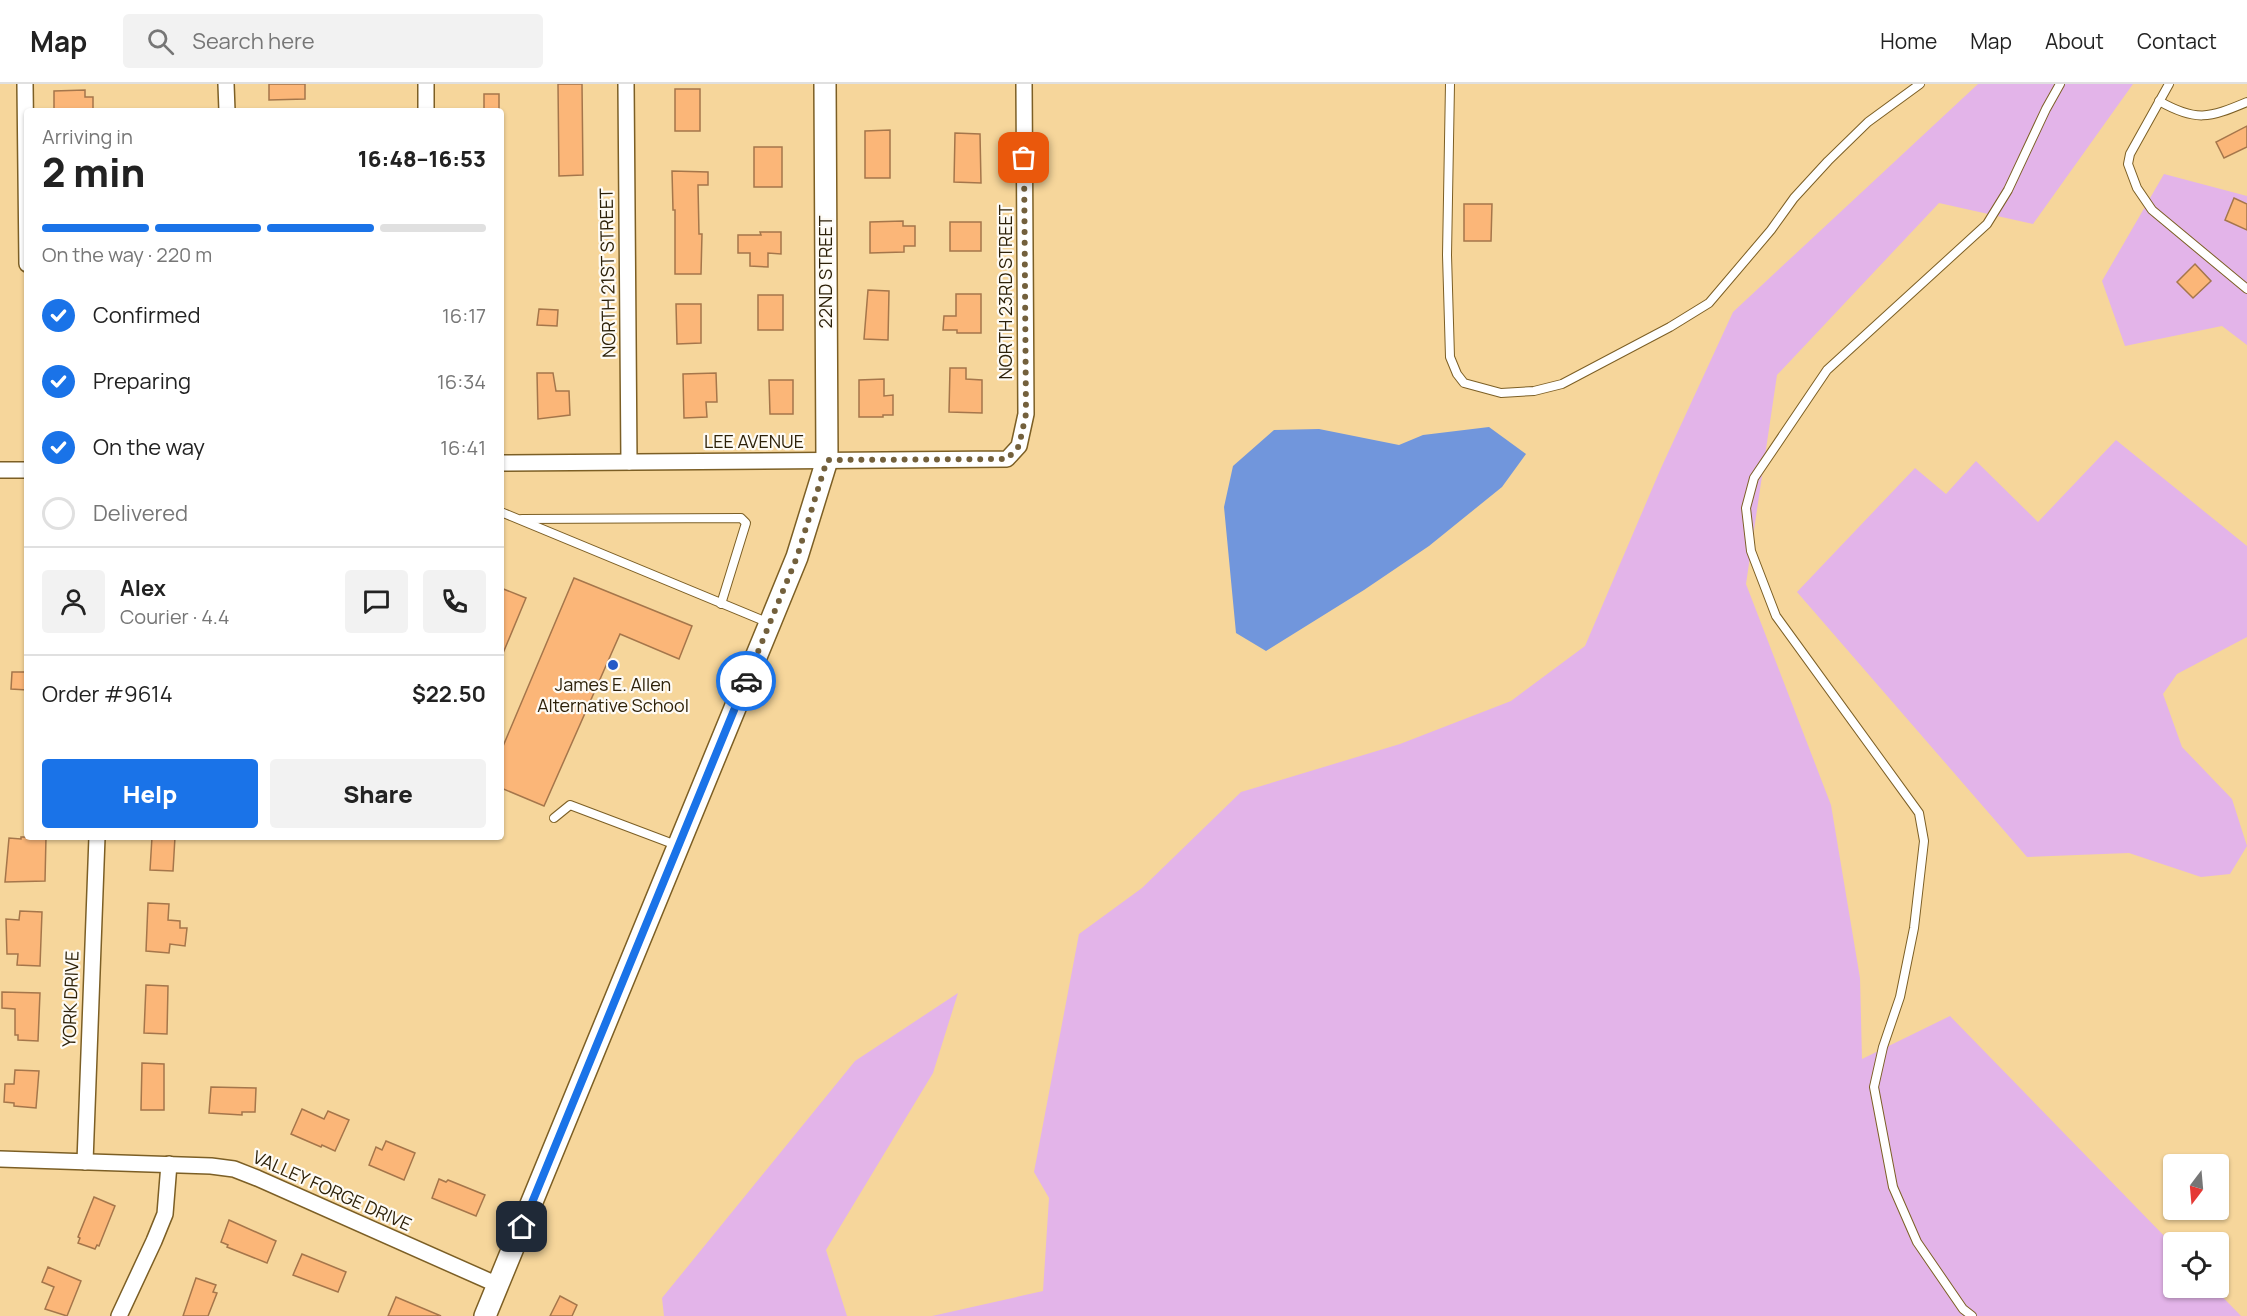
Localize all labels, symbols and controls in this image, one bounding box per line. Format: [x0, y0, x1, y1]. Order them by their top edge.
search box [123, 14, 543, 68]
text: Map [30, 22, 87, 60]
icon: search [144, 25, 177, 58]
text: Search here [192, 26, 315, 56]
text: Home [1880, 27, 1937, 55]
text: Map [1970, 27, 2012, 55]
text: About [2045, 27, 2104, 55]
text: Contact [2137, 27, 2217, 55]
text: Arriving in [42, 123, 133, 150]
pin [998, 132, 1049, 183]
icon: bag [1007, 141, 1040, 174]
text: 16:48–16:53 [358, 144, 486, 174]
text: 2 min [42, 145, 145, 199]
street label: NORTH 21ST STREET [594, 188, 620, 358]
street label: NORTH 23RD STREET [993, 204, 1017, 380]
street label: 22ND STREET [813, 215, 837, 328]
text: On the way · 220 m [42, 241, 212, 268]
icon: check [42, 299, 75, 332]
text: Confirmed [93, 300, 201, 330]
text: 16:17 [442, 302, 486, 329]
icon: check [42, 365, 75, 398]
text: Preparing [93, 366, 191, 396]
text: 16:34 [437, 368, 486, 395]
street label: LEE AVENUE [704, 429, 804, 453]
icon: check [42, 431, 75, 464]
text: On the way [93, 432, 205, 462]
text: 16:41 [440, 434, 486, 461]
text: Delivered [93, 498, 188, 528]
button: person [42, 570, 105, 633]
button: chat [345, 570, 408, 633]
button: phone [423, 570, 486, 633]
text: Alex [120, 573, 166, 603]
text: Courier · 4.4 [120, 603, 230, 630]
courier [716, 651, 776, 711]
marker: James E. Allen Alternative School [606, 658, 620, 672]
icon: car [730, 665, 763, 698]
place label: James E. Allen Alternative School [537, 672, 689, 717]
text: Order #9614 [42, 679, 173, 709]
text: $22.50 [412, 679, 486, 709]
button: Help [42, 759, 258, 828]
button: Share [270, 759, 486, 828]
street label: YORK DRIVE [56, 950, 84, 1048]
street label: VALLEY FORGE DRIVE [249, 1144, 416, 1236]
north arrow [2163, 1154, 2229, 1220]
map controls [2163, 1154, 2229, 1298]
pin [496, 1201, 547, 1252]
icon: home [505, 1210, 538, 1243]
button: locate [2163, 1232, 2229, 1298]

